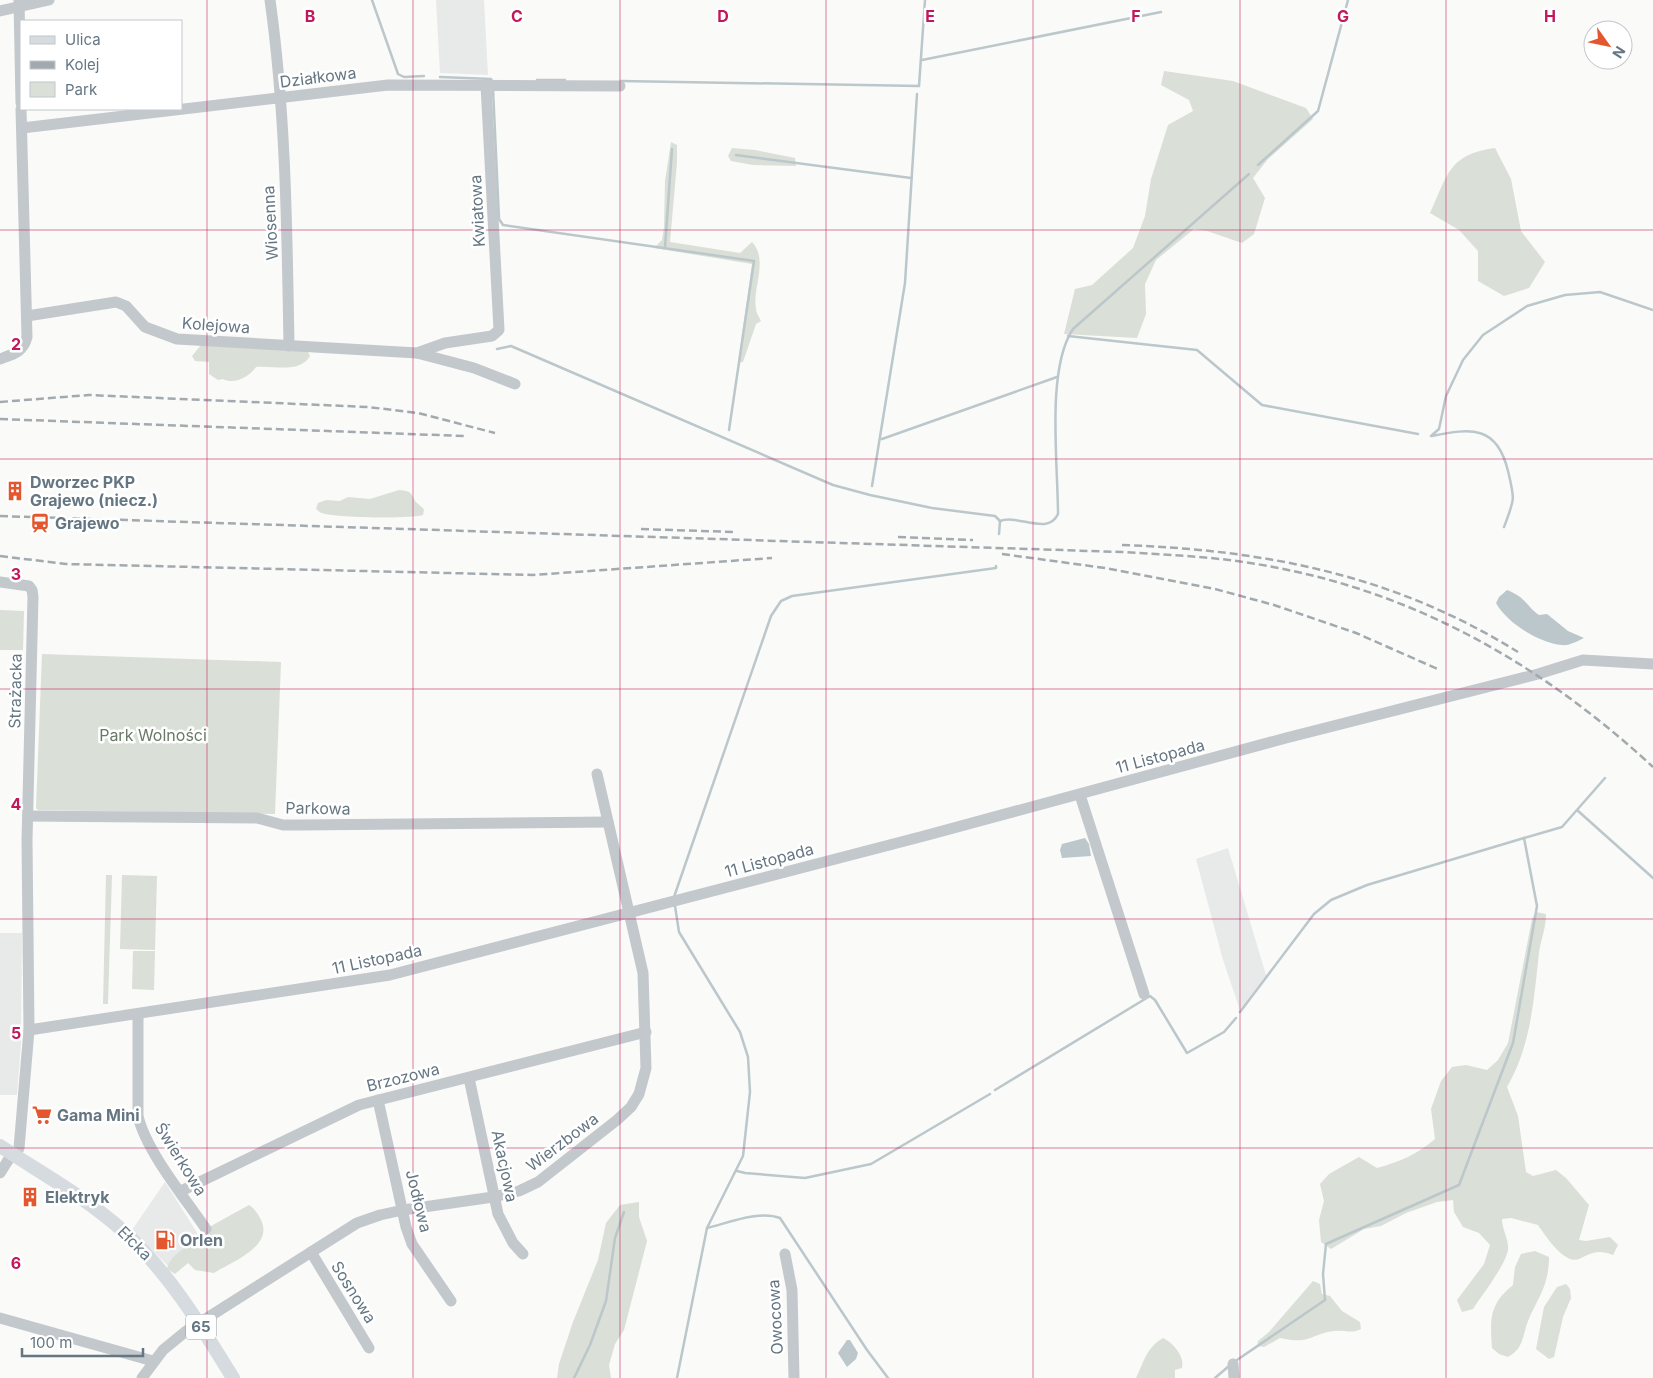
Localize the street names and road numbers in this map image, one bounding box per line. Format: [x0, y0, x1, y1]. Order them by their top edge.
street label: Działkowa [279, 62, 357, 92]
street label: Kwiatowa [465, 174, 489, 248]
street label: Wiosenna [258, 185, 282, 261]
street label: Kolejowa [181, 313, 251, 337]
street label: Strażacka [4, 653, 26, 729]
street label: 11 Listopada [1113, 735, 1207, 777]
street label: Parkowa [285, 797, 351, 819]
street label: 11 Listopada [722, 839, 816, 881]
street label: 11 Listopada [330, 940, 424, 978]
street label: Brzozowa [364, 1058, 442, 1096]
street label: Wierzbowa [522, 1108, 602, 1176]
street label: Świerkowa [151, 1119, 211, 1199]
street label: Akacjowa [488, 1128, 522, 1204]
street label: Jodłowa [402, 1168, 436, 1234]
street label: Ełcka [114, 1222, 156, 1264]
street label: Sosnowa [327, 1257, 381, 1327]
street label: Owocowa [763, 1279, 787, 1355]
road number: 65 [186, 1314, 216, 1340]

